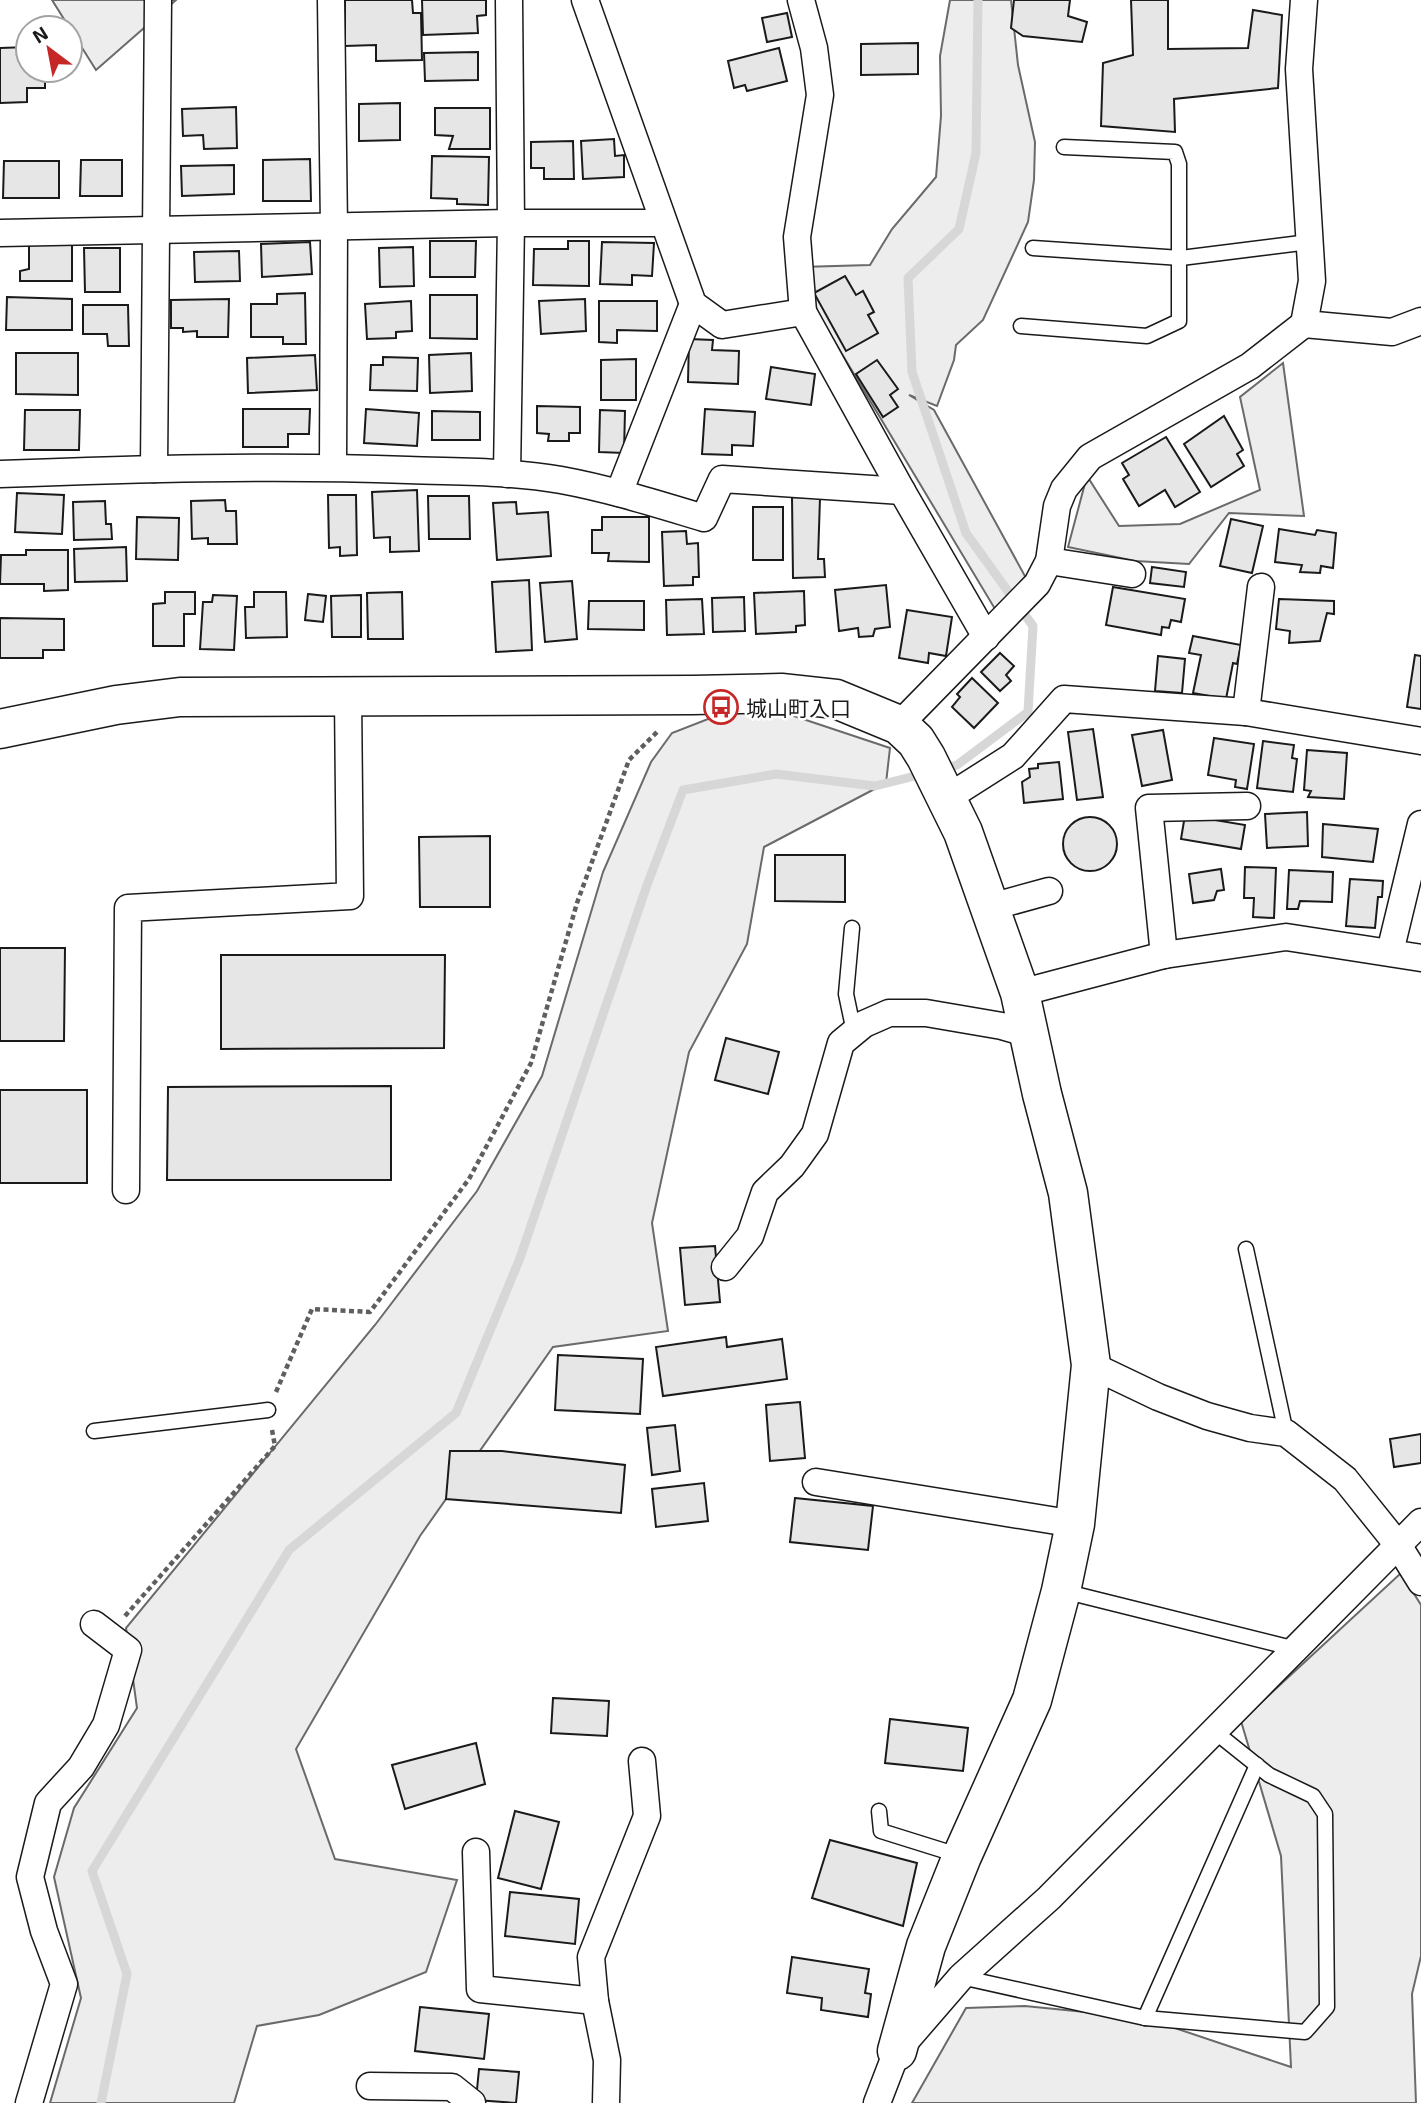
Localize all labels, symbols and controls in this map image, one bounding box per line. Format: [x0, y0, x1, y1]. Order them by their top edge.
north arrow [14, 14, 84, 84]
text: N [28, 21, 52, 48]
bus stop icon: 城山町入口 [702, 688, 740, 726]
place label: 城山町入口 [746, 695, 851, 720]

